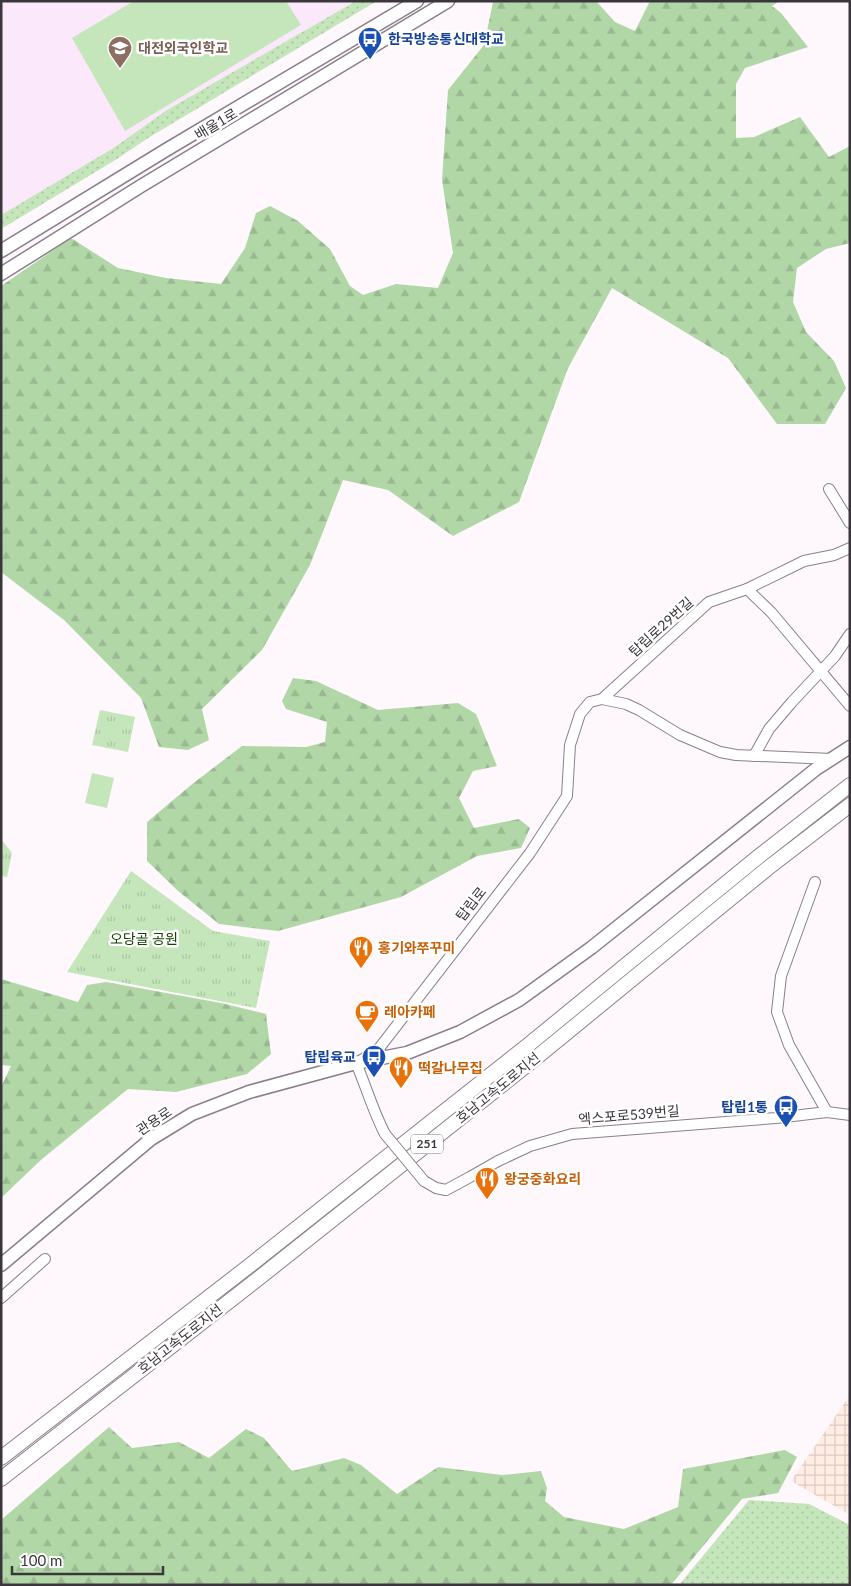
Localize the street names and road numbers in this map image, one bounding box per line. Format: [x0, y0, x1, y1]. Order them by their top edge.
street label: 배울1로 [191, 104, 240, 143]
street label: 탑립로29번길 [625, 593, 696, 660]
street label: 탑립로 [452, 883, 489, 924]
street label: 호남고속도로지선 [452, 1049, 543, 1127]
street label: 엑스포로539번길 [578, 1102, 680, 1127]
street label: 관용로 [133, 1103, 175, 1138]
road number: 251 [411, 1134, 443, 1154]
street label: 호남고속도로지선 [134, 1300, 226, 1377]

